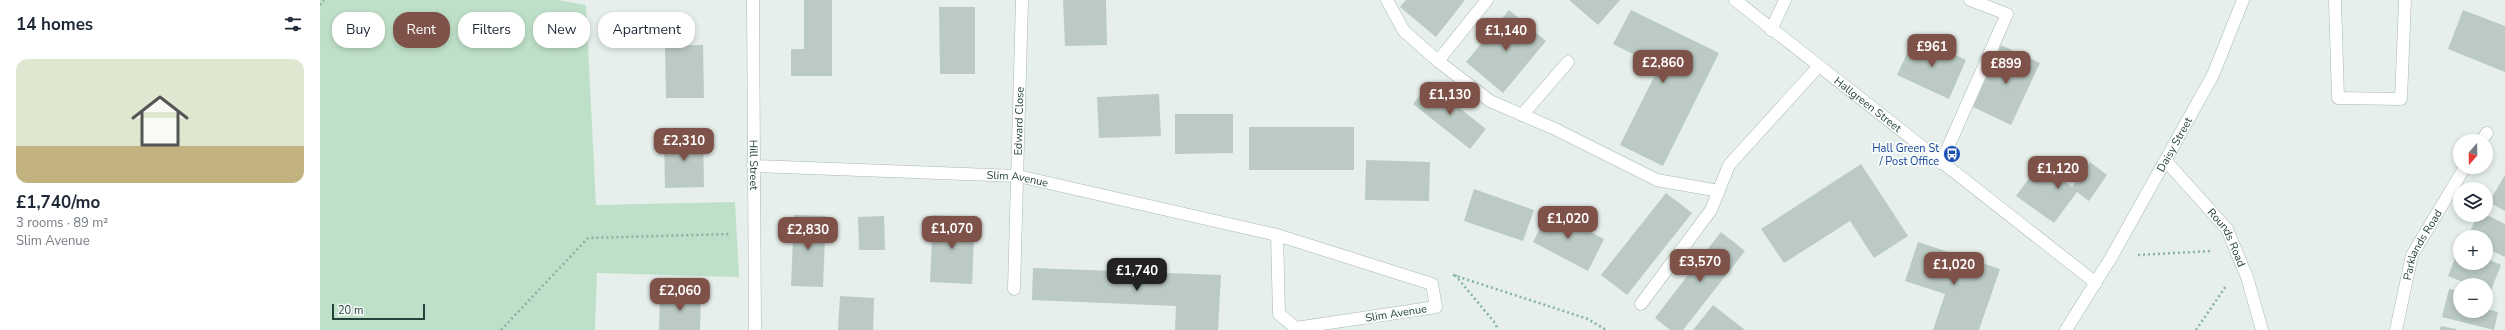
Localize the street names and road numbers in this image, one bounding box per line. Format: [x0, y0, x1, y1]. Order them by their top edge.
street label: Hallgreen Street [1831, 73, 1905, 136]
street label: Edward Close [1011, 86, 1028, 156]
street label: Daisy Street [2154, 114, 2196, 175]
street label: Hill Street [746, 140, 761, 190]
street label: Slim Avenue [986, 168, 1050, 191]
street label: Rounds Road [2204, 205, 2249, 269]
street label: Parklands Road [2400, 207, 2446, 282]
street label: Slim Avenue [1364, 301, 1428, 326]

